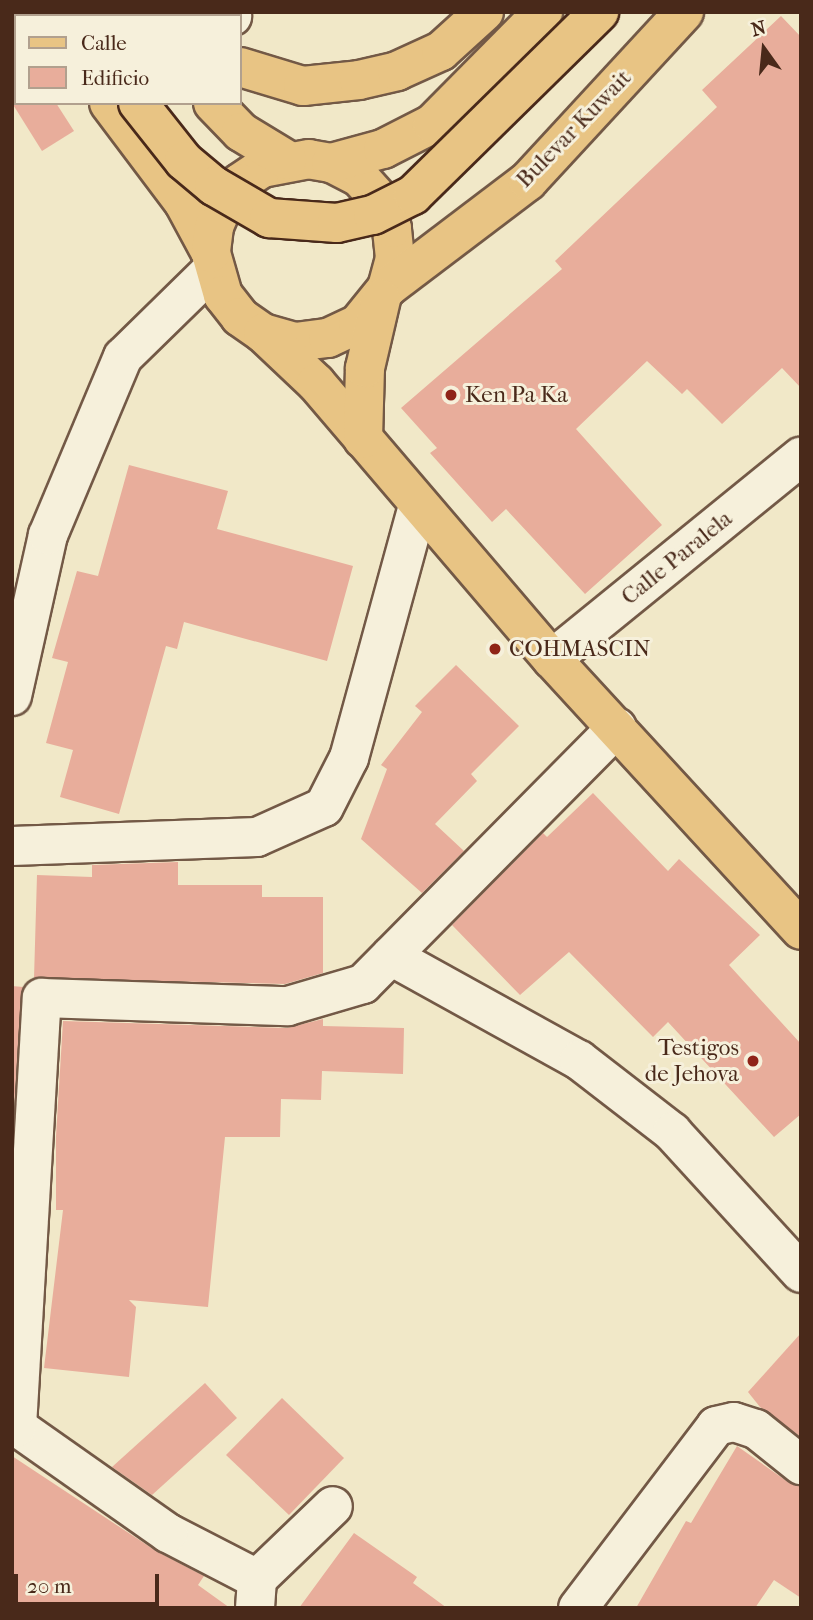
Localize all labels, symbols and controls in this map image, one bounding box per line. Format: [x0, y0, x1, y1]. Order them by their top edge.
legend [14, 14, 242, 105]
north arrow [729, 14, 799, 84]
text: N [749, 16, 768, 41]
text: Calle [81, 31, 127, 55]
street label: Bulevar Kuwait [511, 64, 637, 194]
text: Edificio [81, 66, 149, 90]
place label: Ken Pa Ka [465, 381, 568, 409]
marker: Ken Pa Ka [443, 387, 459, 403]
street label: Calle Paralela [616, 505, 738, 611]
place label: COHMASCIN [509, 635, 650, 663]
marker: COHMASCIN [487, 641, 503, 657]
place label: Testigos de Jehova [645, 1034, 739, 1088]
marker: Testigos de Jehova [745, 1053, 761, 1069]
scale bar [18, 1560, 163, 1604]
text: 20 m [27, 1574, 71, 1598]

